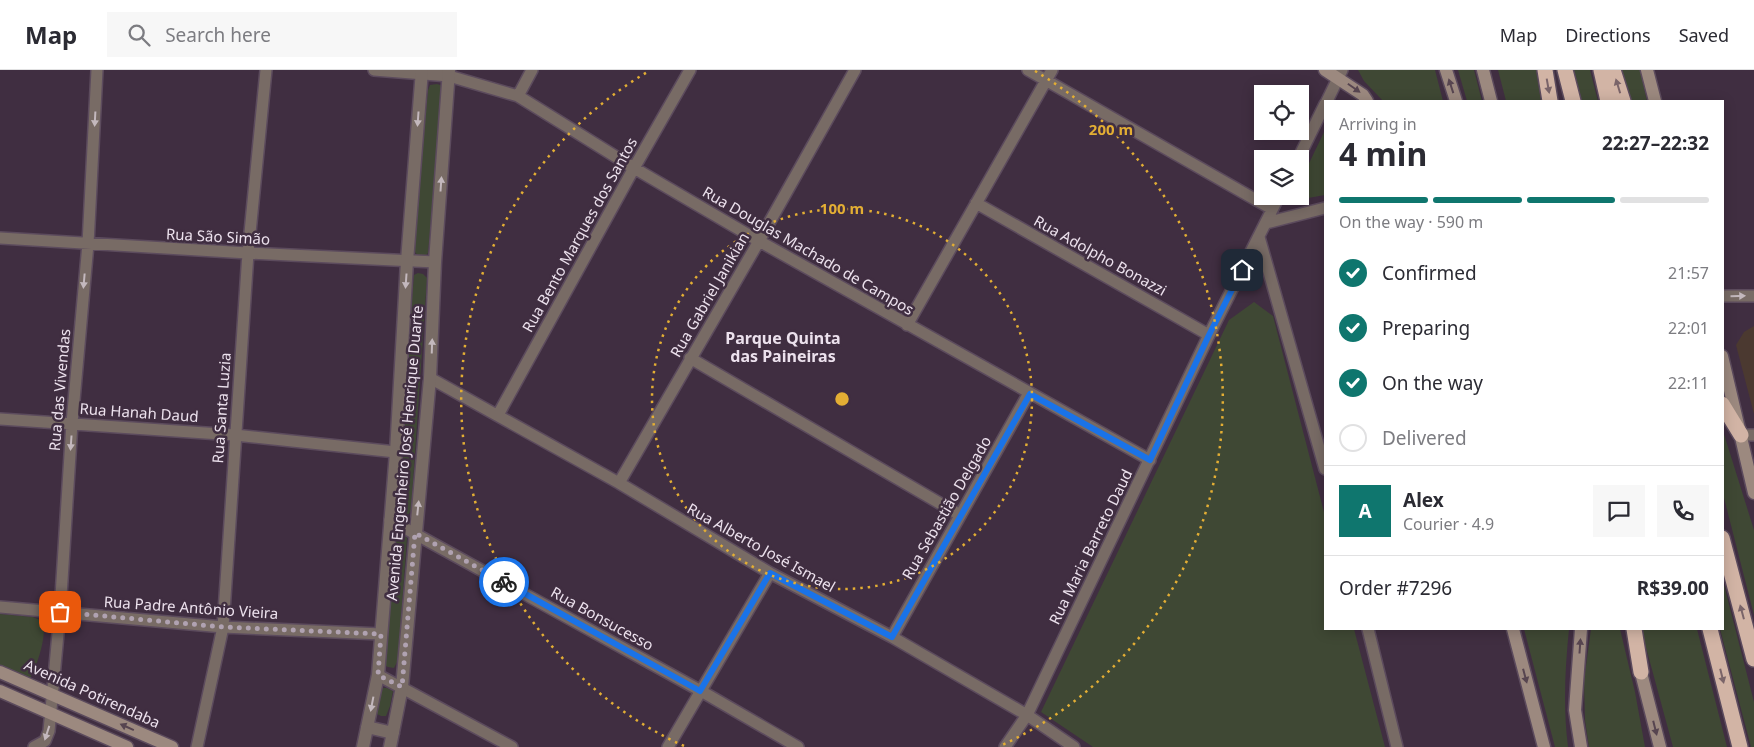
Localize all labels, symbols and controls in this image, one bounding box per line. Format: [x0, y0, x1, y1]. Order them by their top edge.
search box [107, 12, 457, 57]
text: Map [25, 18, 77, 51]
icon: search [125, 21, 153, 49]
text: Search here [165, 22, 271, 48]
text: Map [1500, 23, 1537, 47]
text: Directions [1565, 23, 1651, 47]
text: Saved [1679, 23, 1729, 47]
one-way arrow [1447, 78, 1455, 93]
one-way arrow [1544, 78, 1552, 94]
one-way arrow [1613, 78, 1621, 93]
one-way arrow [1347, 83, 1361, 93]
map controls [1254, 85, 1309, 205]
button: locate [1254, 85, 1309, 140]
one-way arrow [90, 111, 98, 127]
one-way arrow [414, 111, 422, 127]
text: Arriving in [1339, 113, 1417, 135]
text: 200 m [1089, 119, 1133, 139]
text: 22:27–22:32 [1602, 130, 1709, 156]
text: 4 min [1339, 132, 1427, 175]
street label: Rua Bento Marques dos Santos [517, 134, 641, 335]
button: layers [1254, 150, 1309, 205]
one-way arrow [437, 175, 445, 191]
street label: Rua Douglas Machado de Campos [699, 181, 918, 319]
text: 100 m [820, 198, 864, 218]
street label: Rua Adolpho Bonazzi [1031, 210, 1170, 300]
text: On the way · 590 m [1339, 211, 1483, 233]
street label: Rua São Simão [166, 223, 271, 249]
street label: Rua Gabriel Janikian [665, 228, 753, 361]
pin [1221, 249, 1263, 291]
icon: home [1228, 256, 1256, 284]
icon: check [1339, 259, 1367, 287]
text: Confirmed [1382, 260, 1477, 286]
text: 21:57 [1668, 262, 1709, 284]
one-way arrow [80, 273, 88, 289]
one-way arrow [402, 273, 410, 289]
one-way arrow [1731, 292, 1747, 300]
street label: Avenida Engenheiro José Henrique Duarte [381, 304, 427, 602]
icon: check [1339, 314, 1367, 342]
text: Preparing [1382, 315, 1470, 341]
text: 22:01 [1668, 317, 1709, 339]
district label: Parque Quinta das Paineiras [725, 327, 841, 367]
street label: Rua das Vivendas [44, 328, 74, 452]
one-way arrow [428, 337, 436, 353]
street label: Rua Santa Luzia [207, 352, 235, 464]
icon: check [1339, 369, 1367, 397]
text: On the way [1382, 370, 1483, 396]
text: 22:11 [1668, 372, 1709, 394]
centre of rings [833, 390, 851, 408]
street label: Rua Hanah Daud [79, 398, 199, 426]
text: Delivered [1382, 425, 1467, 451]
street label: Rua Sebastião Delgado [897, 432, 995, 583]
one-way arrow [66, 435, 74, 451]
street label: Rua Maria Barreto Daud [1044, 466, 1136, 627]
button: chat [1593, 485, 1645, 537]
button: phone [1657, 485, 1709, 537]
text: Alex [1403, 487, 1444, 513]
street label: Rua Alberto José Ismael [684, 498, 839, 596]
text: A [1358, 498, 1372, 524]
one-way arrow [414, 499, 422, 515]
text: Courier · 4.9 [1403, 513, 1494, 535]
courier [479, 557, 529, 607]
icon: bike [490, 568, 518, 596]
text: Order #7296 [1339, 575, 1452, 601]
text: R$39.00 [1637, 575, 1709, 601]
street label: Rua Bonsucesso [548, 582, 657, 655]
pin [39, 591, 81, 633]
street label: Rua Padre Antônio Vieira [103, 591, 279, 623]
icon: bag [46, 598, 74, 626]
one-way arrow [1738, 604, 1746, 619]
one-way arrow [1577, 638, 1585, 654]
street label: Avenida Potirendaba [21, 654, 163, 732]
one-way arrow [1521, 668, 1529, 683]
one-way arrow [1718, 668, 1726, 683]
one-way arrow [368, 696, 376, 712]
one-way arrow [1651, 720, 1659, 735]
one-way arrow [120, 723, 134, 731]
one-way arrow [43, 726, 51, 741]

